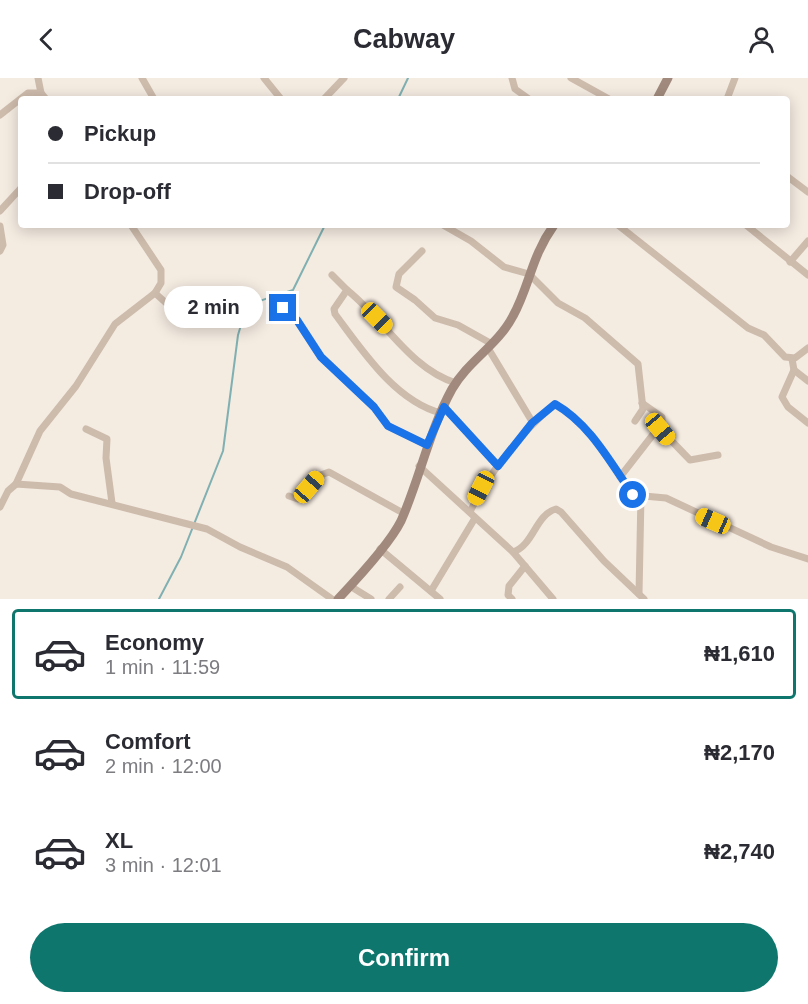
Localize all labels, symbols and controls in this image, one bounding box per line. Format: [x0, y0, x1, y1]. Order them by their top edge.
icon: back [30, 23, 63, 56]
icon: person [745, 23, 778, 56]
text: Cabway [353, 24, 455, 54]
text: Pickup [84, 121, 156, 146]
text: Drop-off [84, 179, 171, 204]
callout: 2 min [163, 287, 262, 329]
route end [269, 294, 296, 321]
text: 2 min [187, 296, 240, 318]
car [358, 299, 396, 337]
car [642, 409, 678, 449]
car [290, 468, 328, 506]
car [465, 468, 497, 508]
route start [619, 481, 646, 508]
car [693, 505, 733, 537]
icon: car [33, 627, 87, 681]
text: Economy [105, 630, 204, 655]
text: ₦1,610 [704, 641, 775, 666]
text: 1 min · 11:59 [105, 656, 220, 678]
icon: car [33, 726, 87, 780]
text: Comfort [105, 729, 191, 754]
text: ₦2,170 [704, 740, 775, 765]
text: 2 min · 12:00 [105, 755, 222, 777]
icon: car [33, 825, 87, 879]
text: XL [105, 828, 133, 853]
text: ₦2,740 [704, 839, 775, 864]
text: 3 min · 12:01 [105, 854, 222, 876]
button: Confirm [30, 923, 778, 992]

